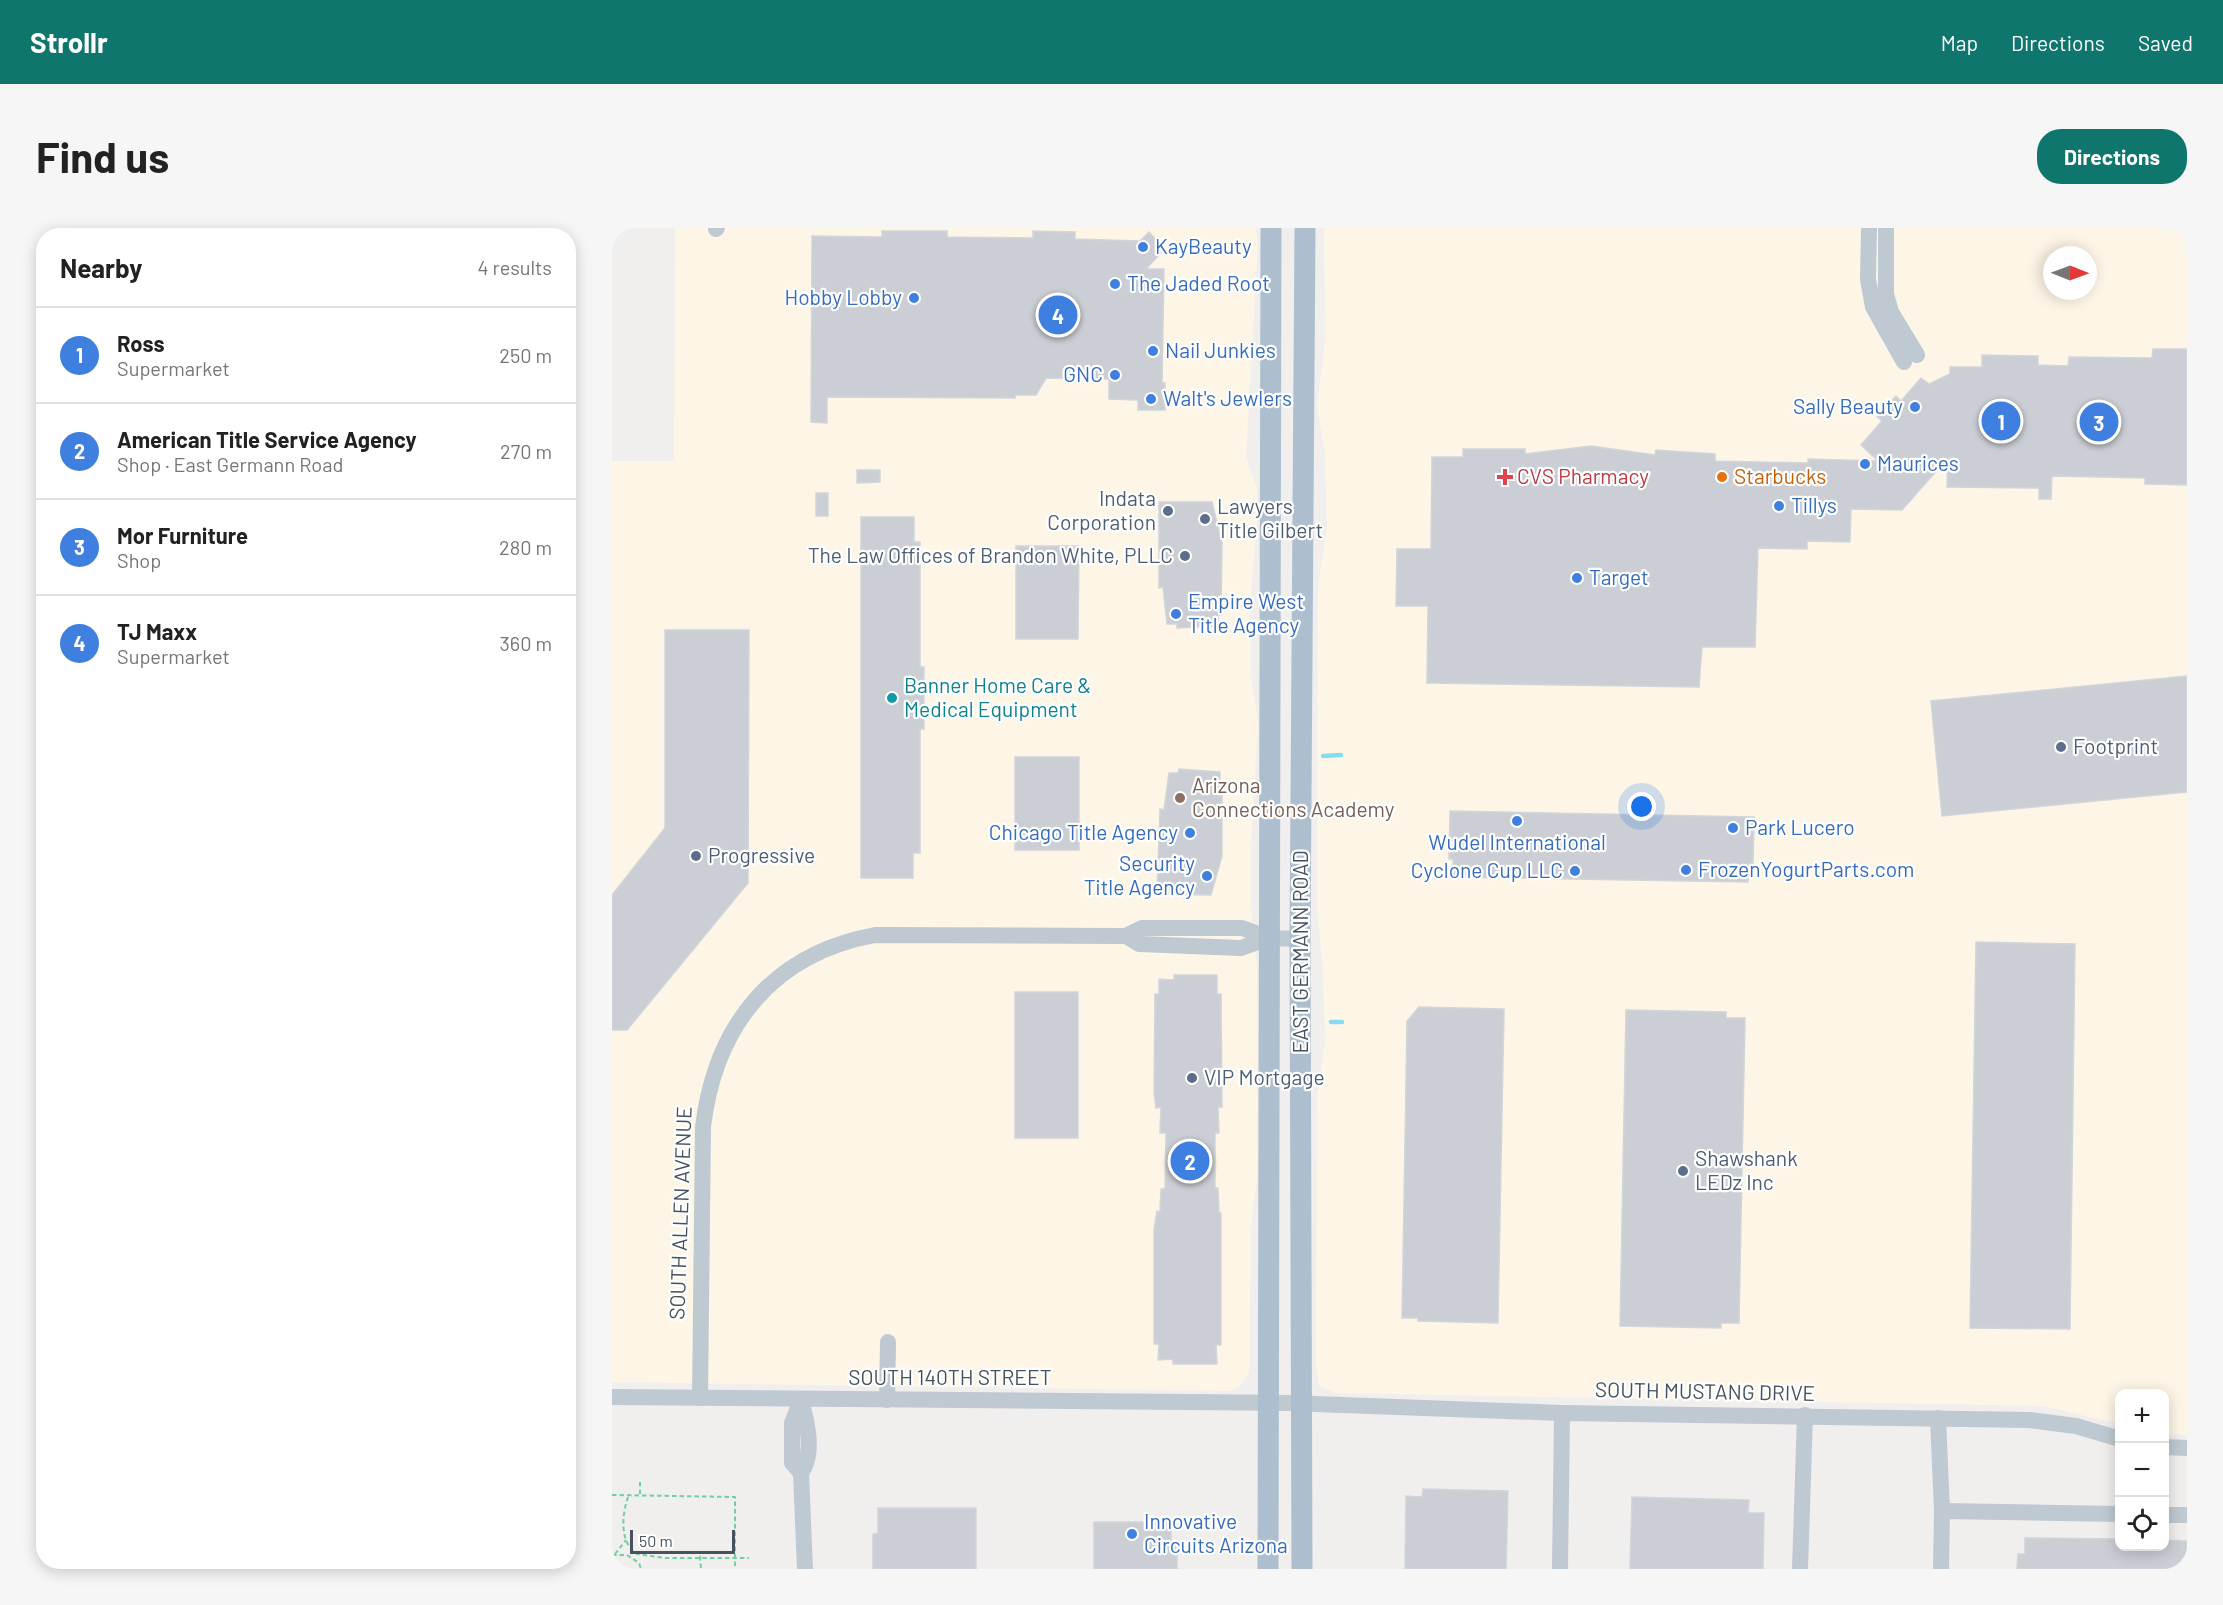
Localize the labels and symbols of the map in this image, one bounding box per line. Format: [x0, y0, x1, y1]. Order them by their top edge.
place label: KayBeauty [1155, 233, 1252, 258]
marker: KayBeauty [1136, 240, 1150, 254]
north arrow [2043, 246, 2097, 300]
place label: The Jaded Root [1127, 270, 1270, 295]
marker: The Jaded Root [1108, 277, 1122, 291]
place label: Hobby Lobby [784, 284, 902, 309]
marker: Hobby Lobby [907, 291, 921, 305]
pin: 4 [1038, 292, 1078, 338]
place label: Nail Junkies [1165, 337, 1276, 362]
marker: Nail Junkies [1146, 344, 1160, 358]
place label: GNC [1063, 361, 1103, 386]
marker: GNC [1108, 368, 1122, 382]
place label: Walt's Jewlers [1163, 385, 1292, 410]
marker: Walt's Jewlers [1144, 392, 1158, 406]
place label: Sally Beauty [1793, 393, 1903, 418]
pin: 1 [1982, 398, 2020, 444]
marker: Sally Beauty [1908, 400, 1922, 414]
pin: 3 [2080, 400, 2118, 444]
place label: Maurices [1877, 450, 1959, 475]
marker: Maurices [1858, 457, 1872, 471]
place label: CVS Pharmacy [1517, 463, 1649, 488]
place label: Starbucks [1734, 463, 1826, 488]
marker: CVS Pharmacy [1498, 470, 1512, 484]
marker: Starbucks [1715, 470, 1729, 484]
place label: Indata Corporation [1047, 485, 1156, 534]
place label: Tillys [1791, 492, 1837, 517]
place label: Lawyers Title Gilbert [1217, 493, 1323, 542]
marker: Tillys [1772, 499, 1786, 513]
marker: Indata Corporation [1161, 504, 1175, 518]
marker: Lawyers Title Gilbert [1198, 512, 1212, 526]
place label: The Law Offices of Brandon White, PLLC [808, 542, 1173, 567]
marker: The Law Offices of Brandon White, PLLC [1178, 549, 1192, 563]
place label: Target [1589, 564, 1649, 589]
marker: Target [1570, 571, 1584, 585]
place label: Empire West Title Agency [1188, 588, 1304, 637]
marker: Empire West Title Agency [1169, 607, 1183, 621]
place label: Banner Home Care & Medical Equipment [904, 672, 1091, 721]
marker: Banner Home Care & Medical Equipment [885, 691, 899, 705]
place label: Footprint [2073, 733, 2158, 758]
marker: Footprint [2054, 740, 2068, 754]
place label: Arizona Connections Academy [1192, 772, 1395, 821]
marker: Arizona Connections Academy [1173, 791, 1187, 805]
your location [1627, 792, 1656, 821]
marker: Wudel International [1510, 814, 1524, 828]
place label: Park Lucero [1745, 814, 1855, 839]
place label: Chicago Title Agency [989, 819, 1178, 844]
marker: Park Lucero [1726, 821, 1740, 835]
marker: Chicago Title Agency [1183, 826, 1197, 840]
place label: Wudel International [1428, 829, 1606, 854]
place label: Progressive [708, 842, 815, 867]
marker: Progressive [689, 849, 703, 863]
place label: Security Title Agency [1084, 850, 1195, 899]
street label: EAST GERMANN ROAD [1287, 851, 1312, 1053]
place label: FrozenYogurtParts.com [1698, 856, 1915, 881]
place label: Cyclone Cup LLC [1411, 857, 1563, 882]
marker: FrozenYogurtParts.com [1679, 863, 1693, 877]
marker: Cyclone Cup LLC [1568, 864, 1582, 878]
marker: Security Title Agency [1200, 869, 1214, 883]
place label: VIP Mortgage [1204, 1064, 1325, 1089]
marker: VIP Mortgage [1185, 1071, 1199, 1085]
street label: SOUTH ALLEN AVENUE [663, 1106, 696, 1320]
pin: 2 [1170, 1138, 1210, 1184]
place label: Shawshank LEDz Inc [1695, 1145, 1798, 1194]
marker: Shawshank LEDz Inc [1676, 1164, 1690, 1178]
street label: SOUTH 140TH STREET [848, 1364, 1052, 1389]
street label: SOUTH MUSTANG DRIVE [1595, 1376, 1815, 1405]
place label: Innovative Circuits Arizona [1144, 1508, 1288, 1557]
scale bar [630, 1527, 735, 1554]
marker: Innovative Circuits Arizona [1125, 1527, 1139, 1541]

